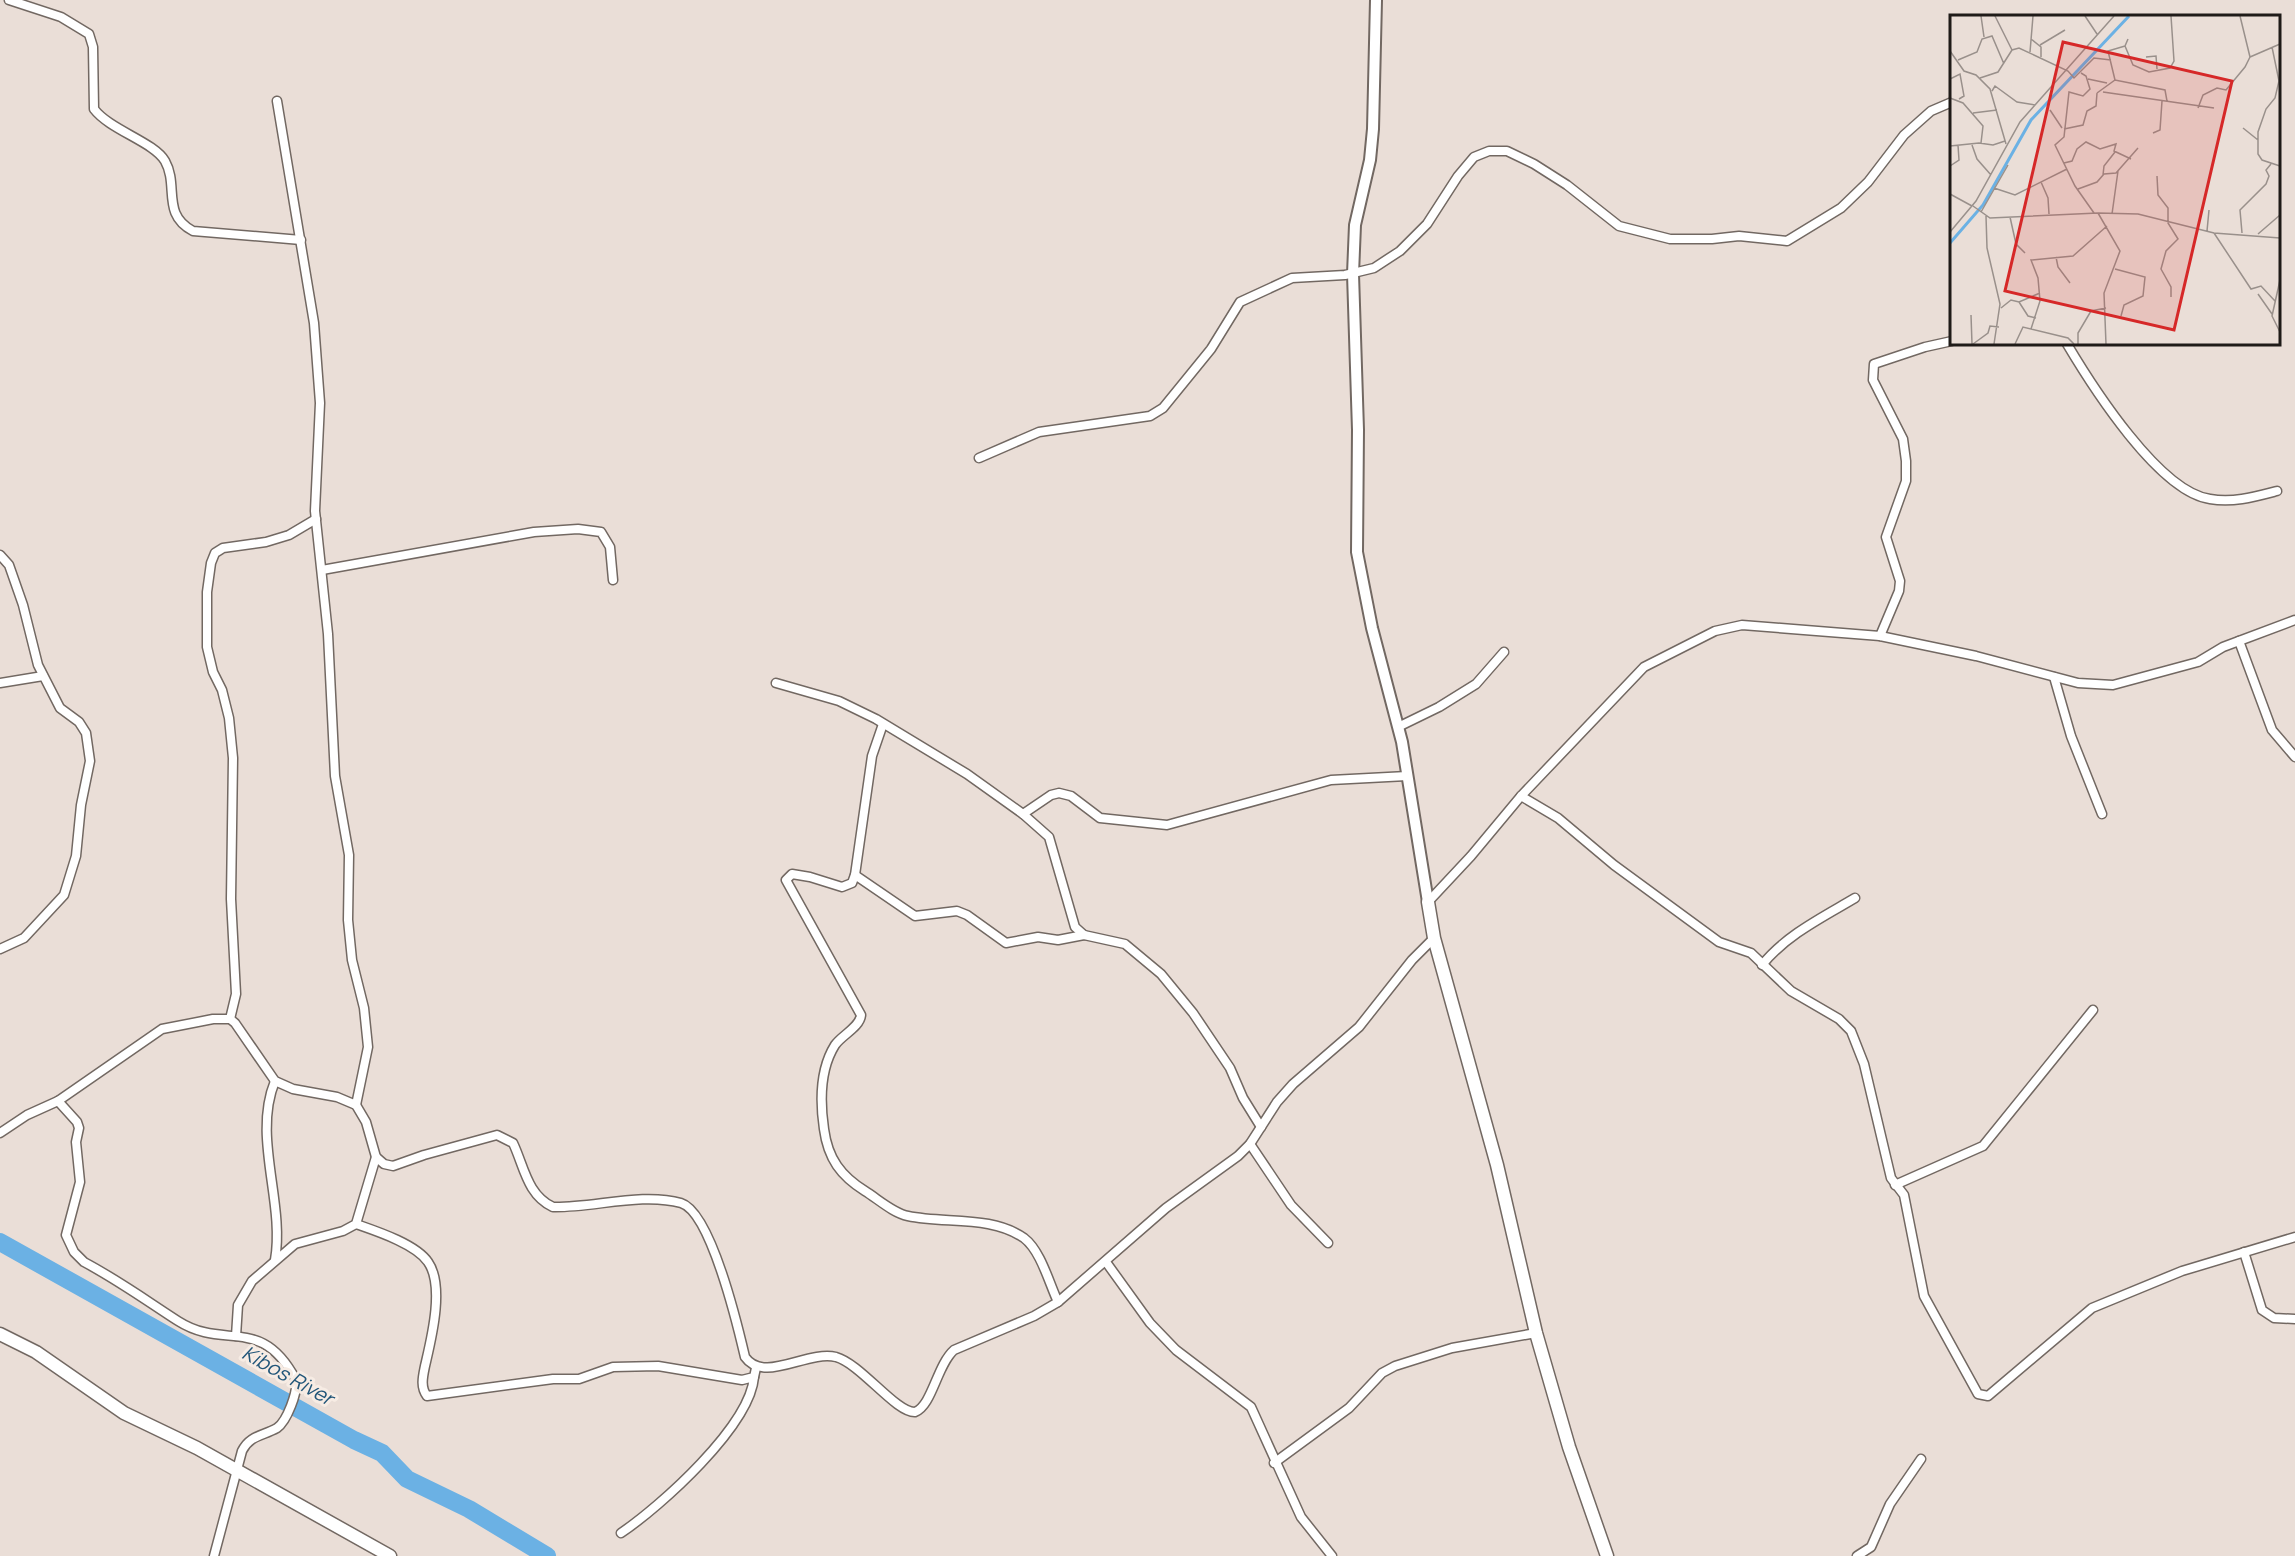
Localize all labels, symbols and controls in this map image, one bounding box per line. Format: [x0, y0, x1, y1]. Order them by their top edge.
inset map [1950, 15, 2280, 345]
water label: Kibos River [237, 1339, 341, 1413]

